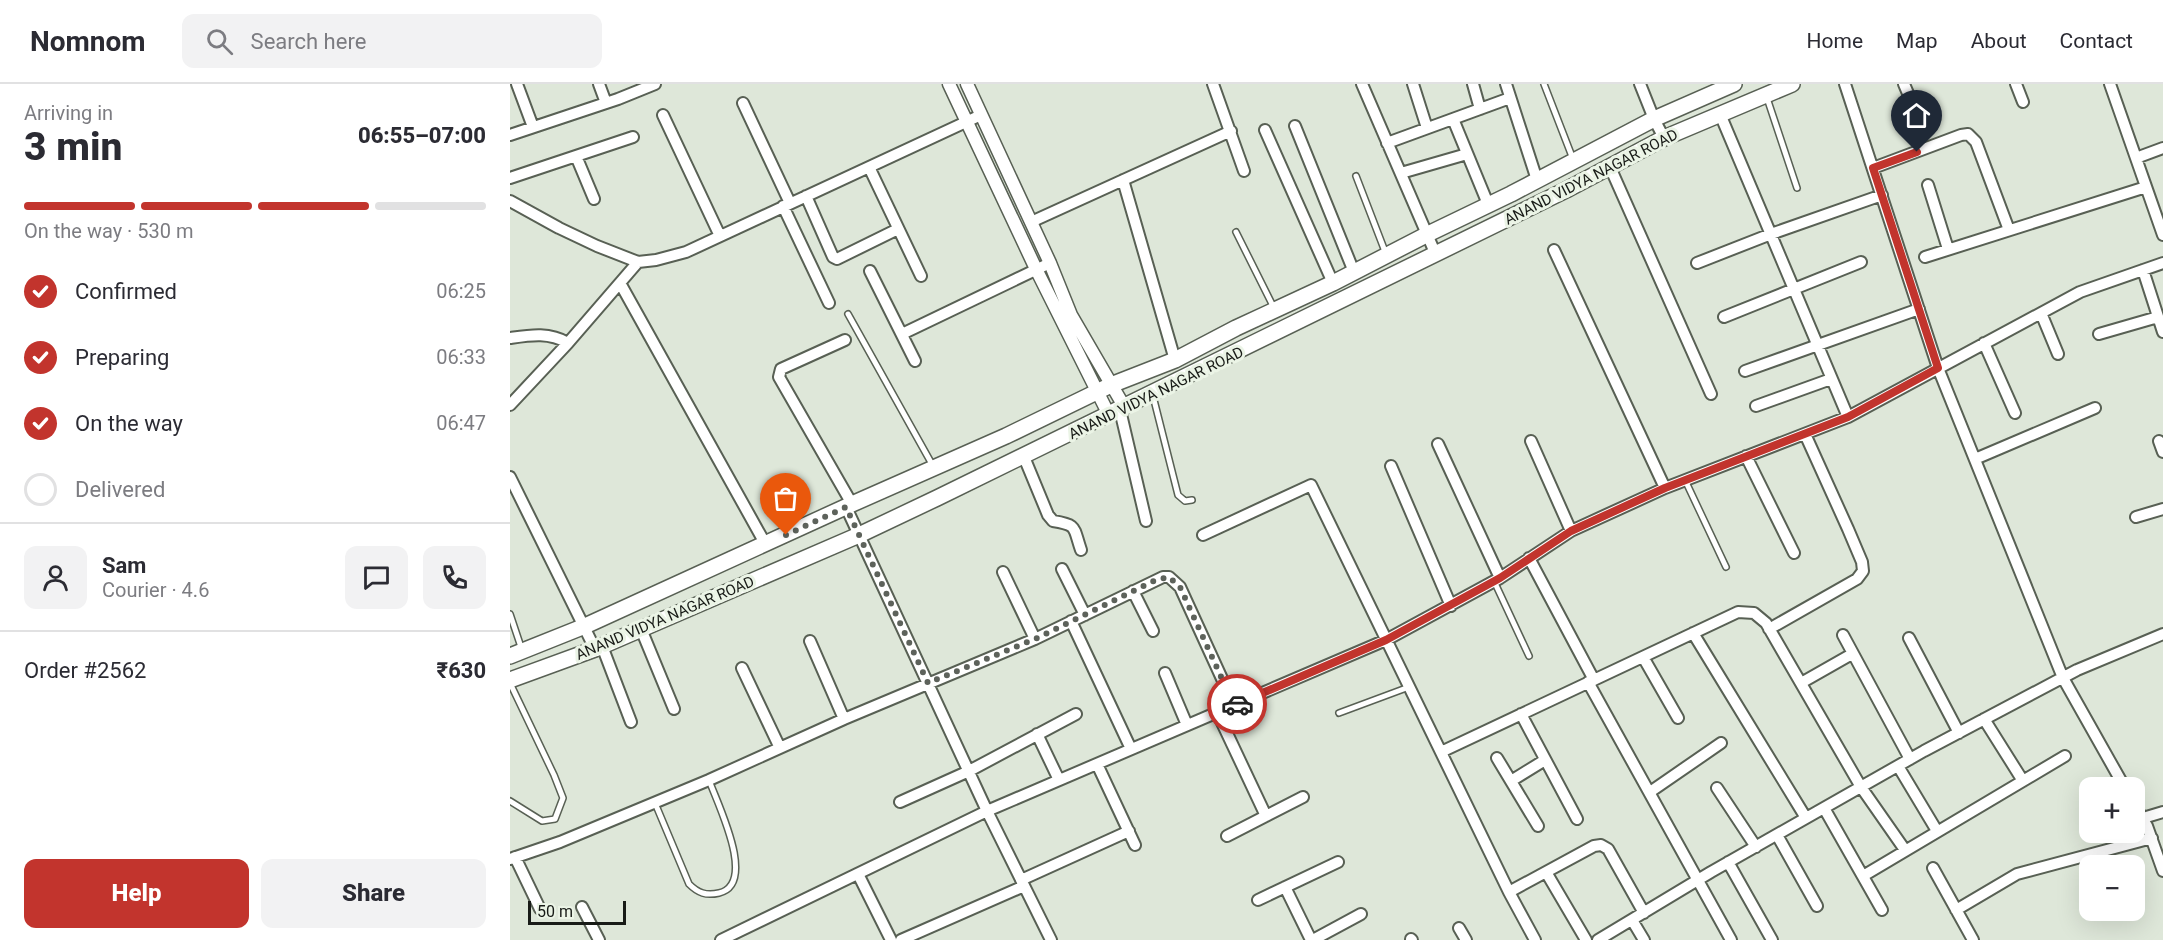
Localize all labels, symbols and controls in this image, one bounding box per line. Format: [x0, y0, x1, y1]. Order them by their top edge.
search box [182, 14, 602, 68]
text: Nomnom [30, 25, 146, 58]
icon: search [203, 25, 236, 58]
text: Search here [251, 29, 366, 54]
text: Home [1807, 29, 1863, 53]
text: Map [1896, 29, 1938, 53]
text: About [1971, 29, 2027, 53]
text: Contact [2060, 29, 2133, 53]
pin [1891, 90, 1942, 152]
icon: home [1900, 99, 1933, 132]
text: Arriving in [24, 101, 113, 125]
text: 06:55–07:00 [358, 123, 486, 148]
text: 3 min [24, 124, 122, 170]
street label: ANAND VIDYA NAGAR ROAD [1501, 125, 1681, 229]
text: On the way · 530 m [24, 219, 193, 243]
icon: check [24, 275, 57, 308]
text: Confirmed [75, 279, 177, 304]
text: 06:25 [436, 279, 486, 303]
icon: check [24, 341, 57, 374]
street label: ANAND VIDYA NAGAR ROAD [1066, 343, 1246, 443]
text: Preparing [75, 345, 169, 370]
text: 06:33 [436, 345, 486, 369]
icon: check [24, 407, 57, 440]
text: On the way [75, 411, 183, 436]
text: 06:47 [436, 411, 486, 435]
pin [760, 473, 811, 535]
text: Delivered [75, 477, 165, 502]
icon: bag [769, 482, 802, 515]
button: person [24, 546, 87, 609]
button: chat [345, 546, 408, 609]
button: phone [423, 546, 486, 609]
text: Sam [102, 553, 146, 578]
street label: ANAND VIDYA NAGAR ROAD [573, 572, 757, 664]
text: Courier · 4.6 [102, 578, 209, 602]
text: Order #2562 [24, 658, 146, 683]
text: ₹630 [437, 658, 486, 683]
courier [1207, 674, 1267, 734]
icon: car [1221, 688, 1254, 721]
map controls [2079, 777, 2145, 921]
button: + [2079, 777, 2145, 843]
button: − [2079, 855, 2145, 921]
button: Help [24, 859, 249, 928]
button: Share [261, 859, 486, 928]
scale bar [528, 898, 626, 926]
text: 50 m [537, 902, 573, 921]

